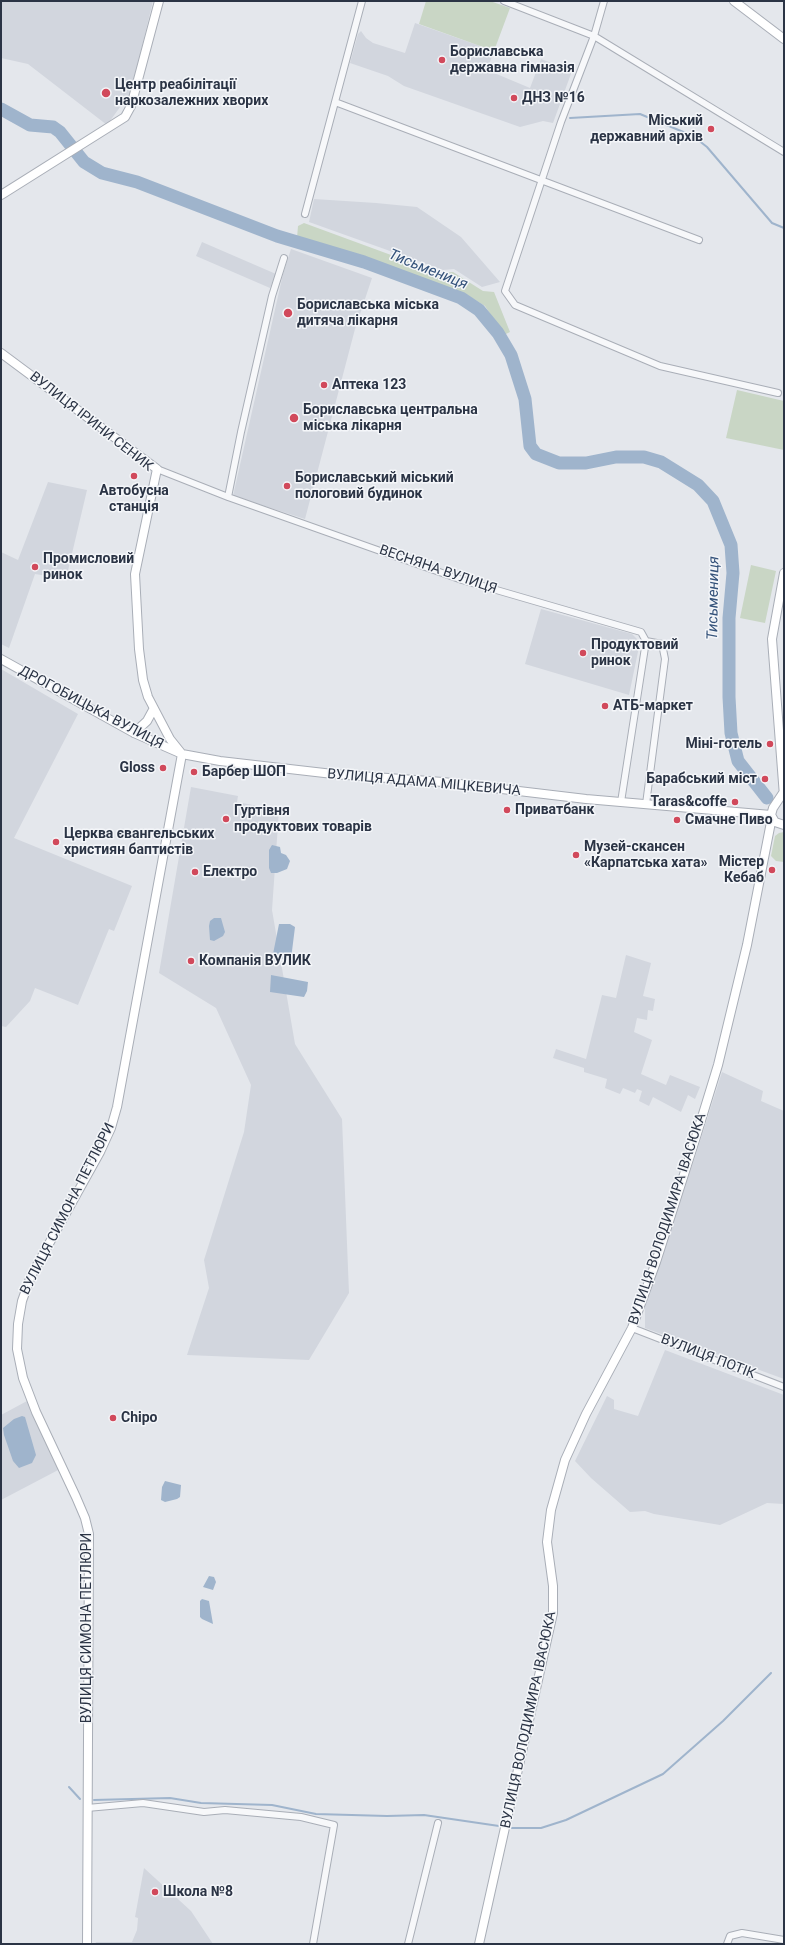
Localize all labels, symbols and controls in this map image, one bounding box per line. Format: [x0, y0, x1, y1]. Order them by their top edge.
place label: Бориславська державна гімназія [450, 44, 575, 76]
marker: Бориславська державна гімназія [437, 55, 447, 65]
place label: Центр реабілітації наркозалежних хворих [115, 77, 268, 110]
marker: Центр реабілітації наркозалежних хворих [100, 87, 112, 99]
place label: ДНЗ №16 [522, 90, 585, 106]
marker: ДНЗ №16 [509, 93, 519, 103]
place label: Міський державний архів [590, 113, 703, 146]
marker: Міський державний архів [706, 124, 716, 134]
water label: Тисьмениця [386, 246, 470, 294]
place label: Бориславська міська дитяча лікарня [297, 297, 439, 330]
marker: Бориславська міська дитяча лікарня [282, 307, 294, 319]
street label: ВУЛИЦЯ ІРИНИ СЕНИК [26, 369, 156, 475]
place label: Аптека 123 [332, 377, 406, 393]
marker: Аптека 123 [319, 380, 329, 390]
place label: Бориславська центральна міська лікарня [303, 402, 478, 434]
marker: Бориславська центральна міська лікарня [288, 412, 300, 424]
place label: Бориславський міський пологовий будинок [295, 470, 454, 502]
marker: Автобусна станція [129, 471, 139, 481]
marker: Бориславський міський пологовий будинок [282, 481, 292, 491]
place label: Автобусна станція [99, 483, 169, 516]
street label: ВЕСНЯНА ВУЛИЦЯ [377, 542, 499, 598]
place label: Промисловий ринок [43, 551, 134, 584]
water label: Тисьмениця [704, 556, 724, 640]
marker: Промисловий ринок [30, 562, 40, 572]
place label: Продуктовий ринок [591, 637, 679, 670]
marker: Продуктовий ринок [578, 648, 588, 658]
street label: ДРОГОБИЦЬКА ВУЛИЦЯ [16, 663, 166, 753]
place label: АТБ-маркет [613, 698, 693, 714]
marker: АТБ-маркет [600, 701, 610, 711]
place label: Міні-готель [685, 736, 762, 752]
marker: Міні-готель [765, 739, 775, 749]
place label: Gloss [119, 760, 155, 776]
marker: Gloss [158, 763, 168, 773]
place label: Барбер ШОП [202, 764, 286, 780]
street label: ВУЛИЦЯ АДАМА МІЦКЕВИЧА [327, 766, 521, 800]
marker: Барбер ШОП [189, 767, 199, 777]
place label: Барабський міст [646, 771, 757, 787]
marker: Барабський міст [760, 774, 770, 784]
place label: Taras&coffe [650, 794, 727, 810]
marker: Taras&coffe [730, 797, 740, 807]
place label: Приватбанк [515, 802, 594, 818]
place label: Гуртівня продуктових товарів [234, 803, 372, 836]
marker: Приватбанк [502, 805, 512, 815]
place label: Смачне Пиво [685, 812, 773, 828]
marker: Гуртівня продуктових товарів [221, 814, 231, 824]
marker: Смачне Пиво [672, 815, 682, 825]
place label: Церква євангельських християн баптистів [64, 826, 214, 858]
marker: Церква євангельських християн баптистів [51, 837, 61, 847]
place label: Музей-скансен «Карпатська хата» [584, 839, 707, 872]
marker: Музей-скансен «Карпатська хата» [571, 850, 581, 860]
place label: Містер Кебаб [719, 854, 764, 886]
place label: Електро [203, 864, 257, 880]
marker: Містер Кебаб [767, 865, 777, 875]
marker: Електро [190, 867, 200, 877]
place label: Компанія ВУЛИК [199, 953, 311, 969]
marker: Компанія ВУЛИК [186, 956, 196, 966]
street label: ВУЛИЦЯ ВОЛОДИМИРА ІВАСЮКА [626, 1111, 710, 1327]
street label: ВУЛИЦЯ СИМОНА ПЕТЛЮРИ [17, 1120, 119, 1298]
street label: ВУЛИЦЯ ПОТІК [658, 1331, 758, 1383]
place label: Chipo [121, 1410, 157, 1426]
marker: Chipo [108, 1413, 118, 1423]
street label: ВУЛИЦЯ СИМОНА ПЕТЛЮРИ [79, 1533, 95, 1723]
street label: ВУЛИЦЯ ВОЛОДИМИРА ІВАСЮКА [498, 1610, 560, 1830]
place label: Школа №8 [163, 1884, 233, 1900]
marker: Школа №8 [150, 1887, 160, 1897]

